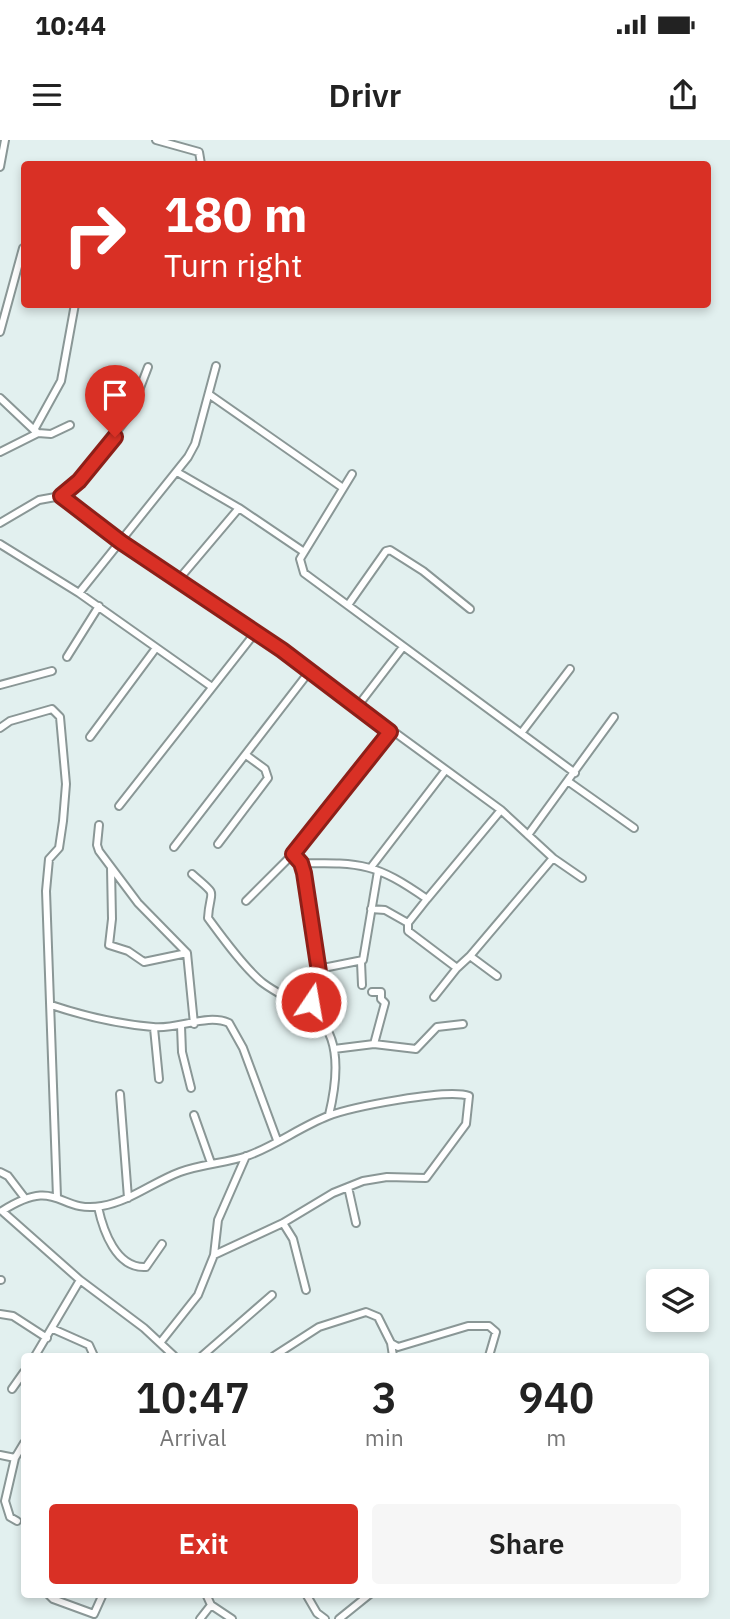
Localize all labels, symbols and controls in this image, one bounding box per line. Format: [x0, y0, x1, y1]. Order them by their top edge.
text: 10:44 [35, 8, 106, 42]
text: Drivr [329, 74, 401, 116]
icon: menu [28, 76, 66, 114]
icon: share [664, 76, 702, 114]
text: 180 m [164, 182, 308, 245]
icon: right [49, 189, 140, 280]
text: Turn right [164, 244, 302, 286]
pin [85, 365, 145, 437]
icon: arrive [96, 376, 134, 414]
position arrow [274, 965, 348, 1039]
map controls [646, 1269, 709, 1332]
button: layers [646, 1269, 709, 1332]
text: 10:47 [136, 1370, 250, 1425]
text: 3 [372, 1370, 397, 1425]
text: 940 [519, 1370, 594, 1425]
text: Arrival [159, 1422, 226, 1452]
text: min [365, 1422, 404, 1452]
text: m [546, 1422, 566, 1452]
button: Exit [49, 1504, 358, 1584]
button: Share [372, 1504, 681, 1584]

